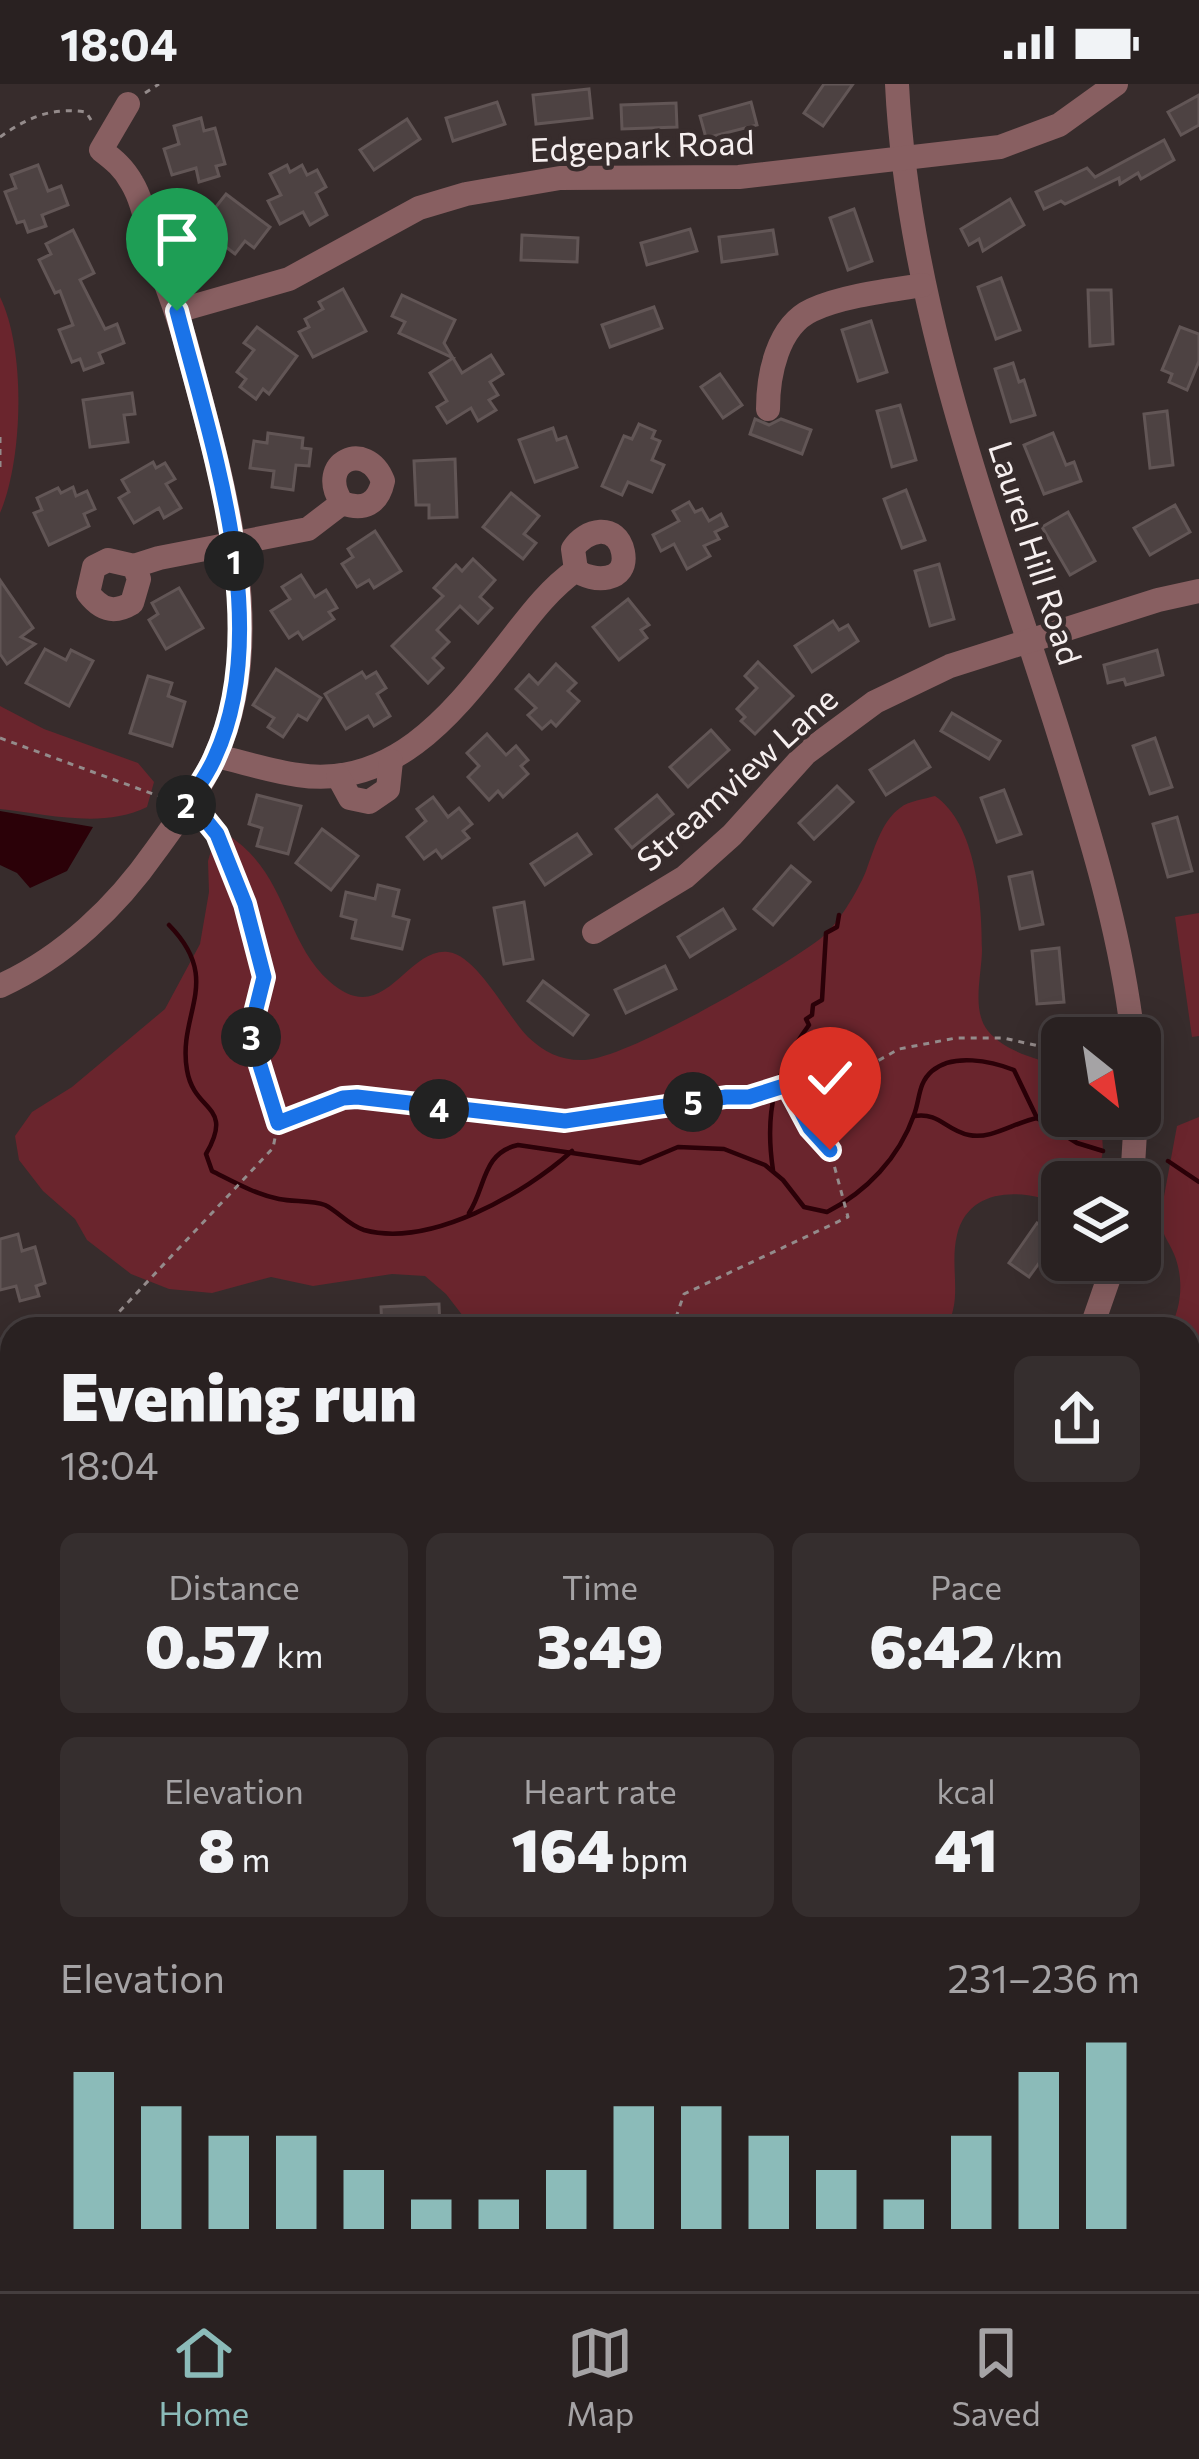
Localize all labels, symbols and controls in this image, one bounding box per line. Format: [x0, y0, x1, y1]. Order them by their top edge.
text: 18:04 [60, 15, 178, 70]
street label: Edgepark Road [529, 120, 755, 169]
pin [126, 188, 228, 311]
icon: arrive [144, 206, 210, 272]
street label: Laurel Hill Road [981, 436, 1092, 670]
pin: 1 [204, 531, 264, 591]
text: 1 [227, 540, 241, 581]
street label: Streamview Lane [627, 677, 845, 879]
pin: 2 [156, 775, 216, 835]
text: 2 [177, 784, 195, 825]
pin: 3 [221, 1007, 281, 1067]
text: 3 [241, 1016, 261, 1057]
north arrow [1041, 1017, 1161, 1137]
map controls [1041, 1017, 1161, 1281]
pin [779, 1027, 881, 1150]
icon: check [797, 1045, 863, 1111]
pin: 5 [663, 1072, 723, 1132]
pin: 4 [409, 1079, 469, 1139]
text: 5 [683, 1081, 703, 1122]
text: 4 [429, 1088, 449, 1129]
button: layers [1041, 1161, 1161, 1281]
text: Evening run [60, 1354, 417, 1435]
button: share [1014, 1356, 1140, 1482]
text: 18:04 [60, 1440, 158, 1488]
text: Distance [168, 1566, 300, 1607]
text: Time [562, 1566, 638, 1607]
text: Pace [930, 1566, 1002, 1607]
text: 0.57 [145, 1607, 270, 1680]
text: 3:49 [537, 1607, 663, 1680]
text: 6:42 [869, 1607, 995, 1680]
text: km [270, 1634, 323, 1675]
text: /km [995, 1634, 1063, 1675]
text: Elevation [164, 1770, 304, 1811]
text: Heart rate [523, 1770, 677, 1811]
text: kcal [936, 1770, 996, 1811]
text: 8 [198, 1811, 235, 1884]
text: 164 [512, 1811, 614, 1884]
text: 41 [934, 1811, 998, 1884]
text: m [235, 1838, 270, 1879]
text: bpm [614, 1838, 688, 1879]
text: Elevation [60, 1953, 225, 2001]
text: 231–236 m [947, 1953, 1140, 2001]
tab: Home [159, 2320, 249, 2433]
tab: Map [566, 2320, 634, 2433]
tab: Saved [951, 2320, 1040, 2433]

